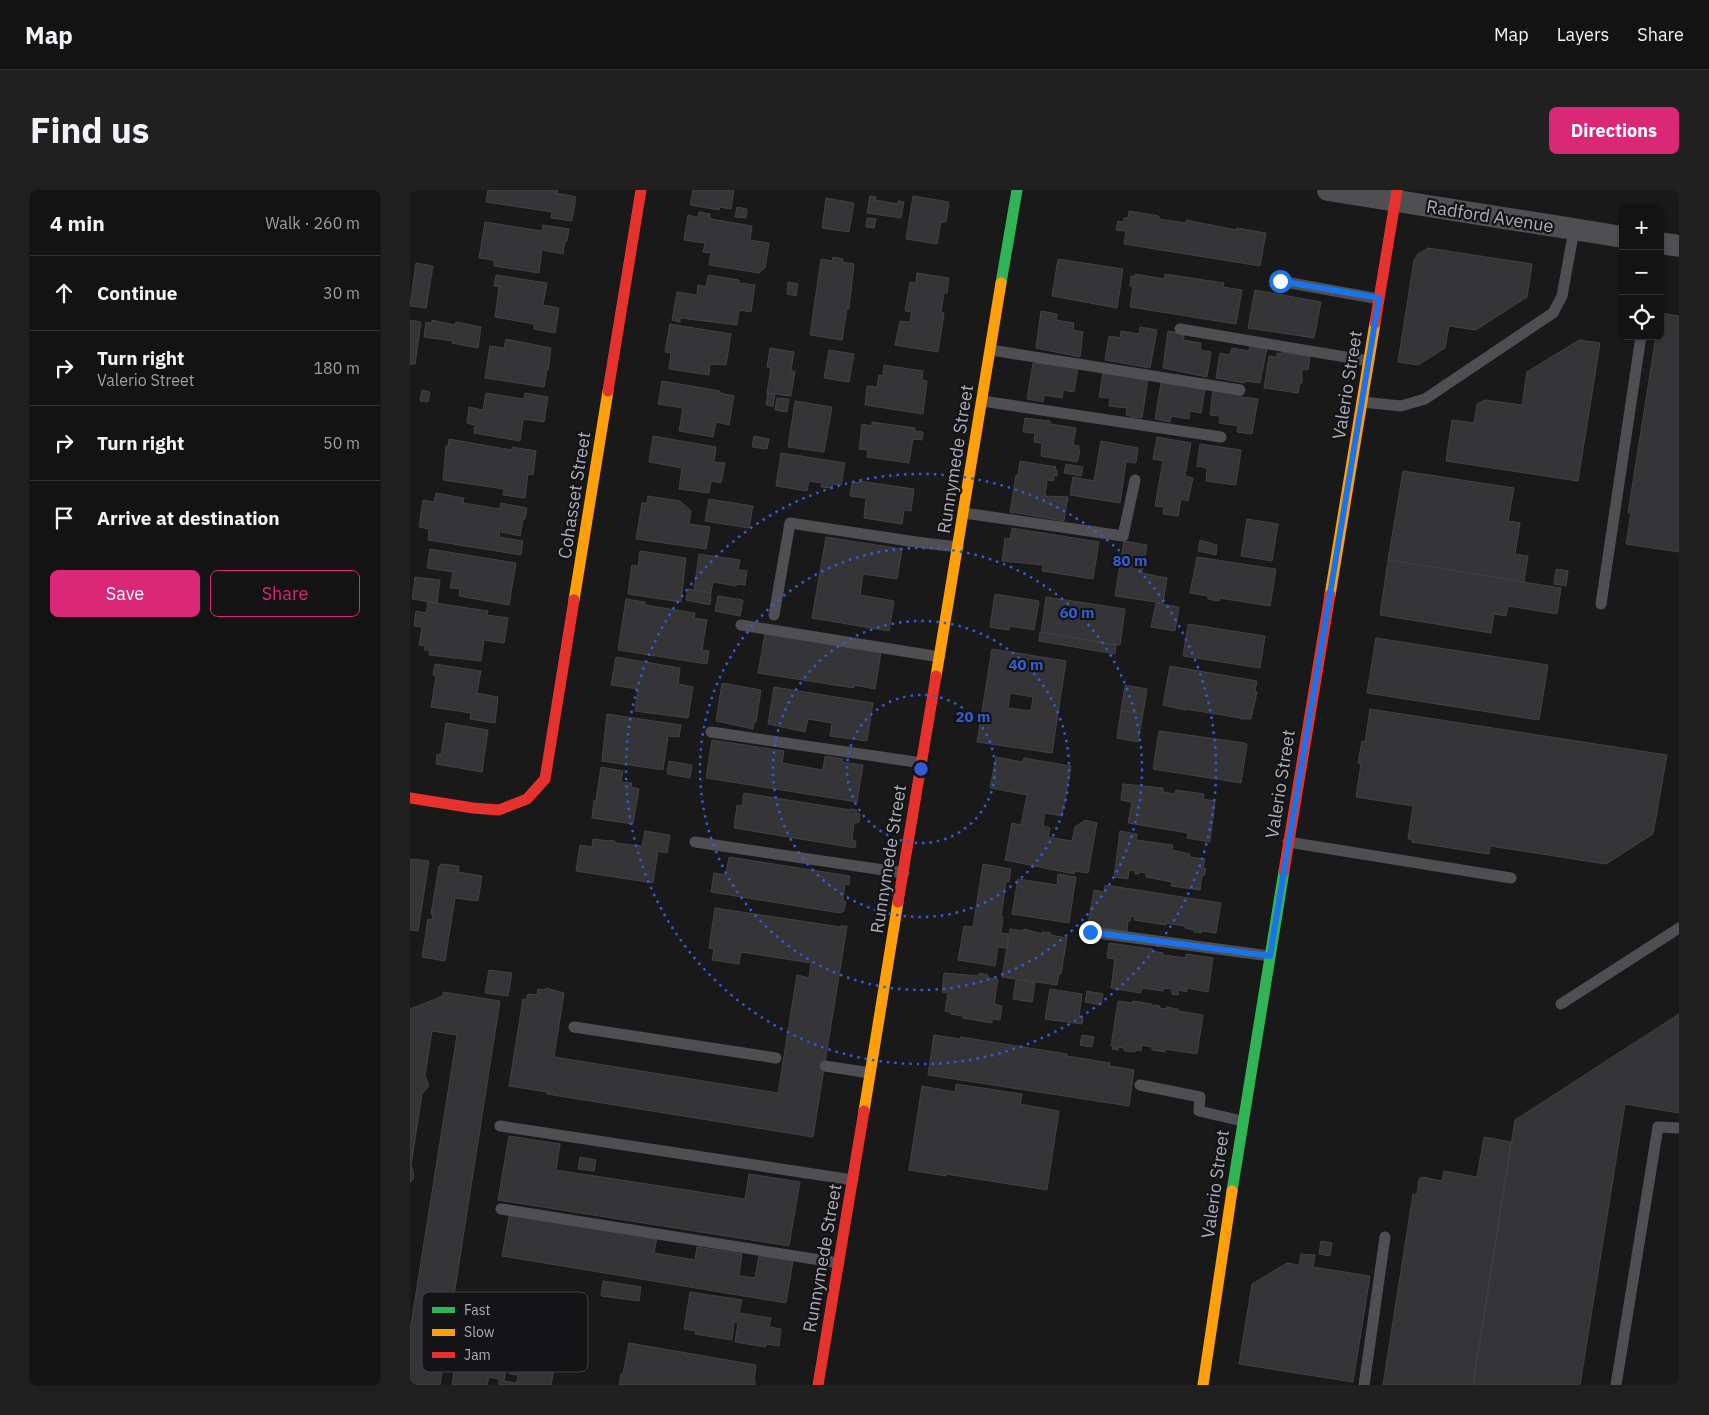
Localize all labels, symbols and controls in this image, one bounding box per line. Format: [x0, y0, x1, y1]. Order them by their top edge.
text: Map [25, 19, 73, 51]
text: Map [1494, 23, 1529, 46]
text: Layers [1557, 23, 1609, 46]
text: Share [1637, 23, 1684, 46]
text: Find us [30, 107, 149, 153]
button: Directions [1549, 107, 1679, 154]
street label: Radford Avenue [1425, 195, 1555, 237]
map controls [1619, 205, 1664, 340]
button: + [1619, 205, 1664, 250]
text: 4 min [50, 209, 105, 237]
text: Walk · 260 m [265, 213, 360, 233]
button: − [1619, 250, 1664, 295]
route start [1269, 270, 1292, 293]
icon: ahead [50, 279, 78, 307]
text: Continue [97, 281, 177, 305]
text: 30 m [323, 283, 360, 303]
button: locate [1619, 295, 1664, 340]
street label: Valerio Street [1327, 329, 1367, 441]
text: Turn right [97, 346, 184, 370]
icon: right [50, 354, 78, 382]
text: 180 m [313, 358, 360, 378]
text: Valerio Street [97, 370, 194, 390]
street label: Runnymede Street [932, 383, 978, 535]
icon: right [50, 429, 78, 457]
street label: Cohasset Street [553, 430, 595, 560]
text: Turn right [97, 431, 184, 455]
text: 50 m [323, 433, 360, 453]
icon: arrive [50, 504, 78, 532]
text: Arrive at destination [97, 506, 280, 530]
text: 80 m [1113, 551, 1147, 570]
button: Save [50, 570, 200, 617]
button: Share [210, 570, 360, 617]
text: 60 m [1060, 603, 1094, 622]
text: 40 m [1009, 655, 1043, 674]
text: 20 m [956, 707, 990, 726]
street label: Valerio Street [1260, 728, 1300, 840]
centre of rings [912, 760, 930, 778]
street label: Runnymede Street [865, 783, 911, 935]
route end [1079, 921, 1102, 944]
street label: Valerio Street [1196, 1128, 1234, 1240]
street label: Runnymede Street [798, 1182, 846, 1334]
legend [422, 1292, 588, 1372]
text: Fast [464, 1301, 490, 1319]
text: Slow [464, 1323, 495, 1341]
text: Jam [464, 1346, 491, 1364]

